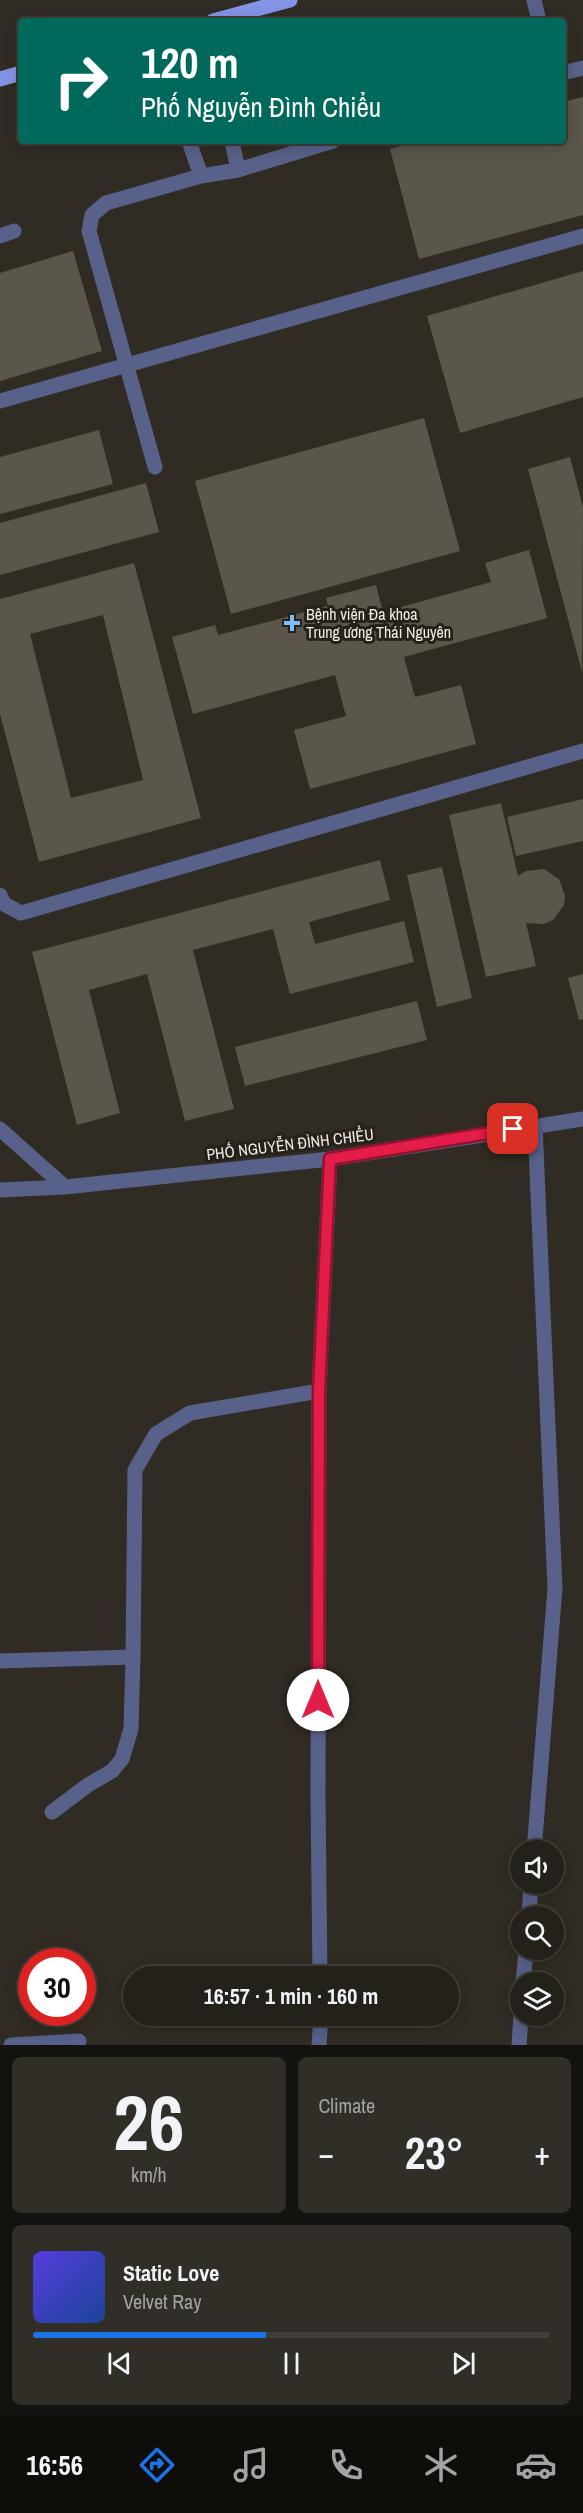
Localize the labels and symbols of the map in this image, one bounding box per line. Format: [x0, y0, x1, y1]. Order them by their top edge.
place label: Bệnh viện Đa khoa Trung ương Thái Nguyên [306, 603, 451, 643]
marker: Bệnh viện Đa khoa Trung ương Thái Nguyên [283, 614, 301, 632]
pin [487, 1103, 538, 1154]
street label: PHỐ NGUYỄN ĐÌNH CHIỂU [205, 1123, 375, 1165]
position arrow [286, 1668, 350, 1732]
speed limit sign: 30 [18, 1948, 96, 2026]

